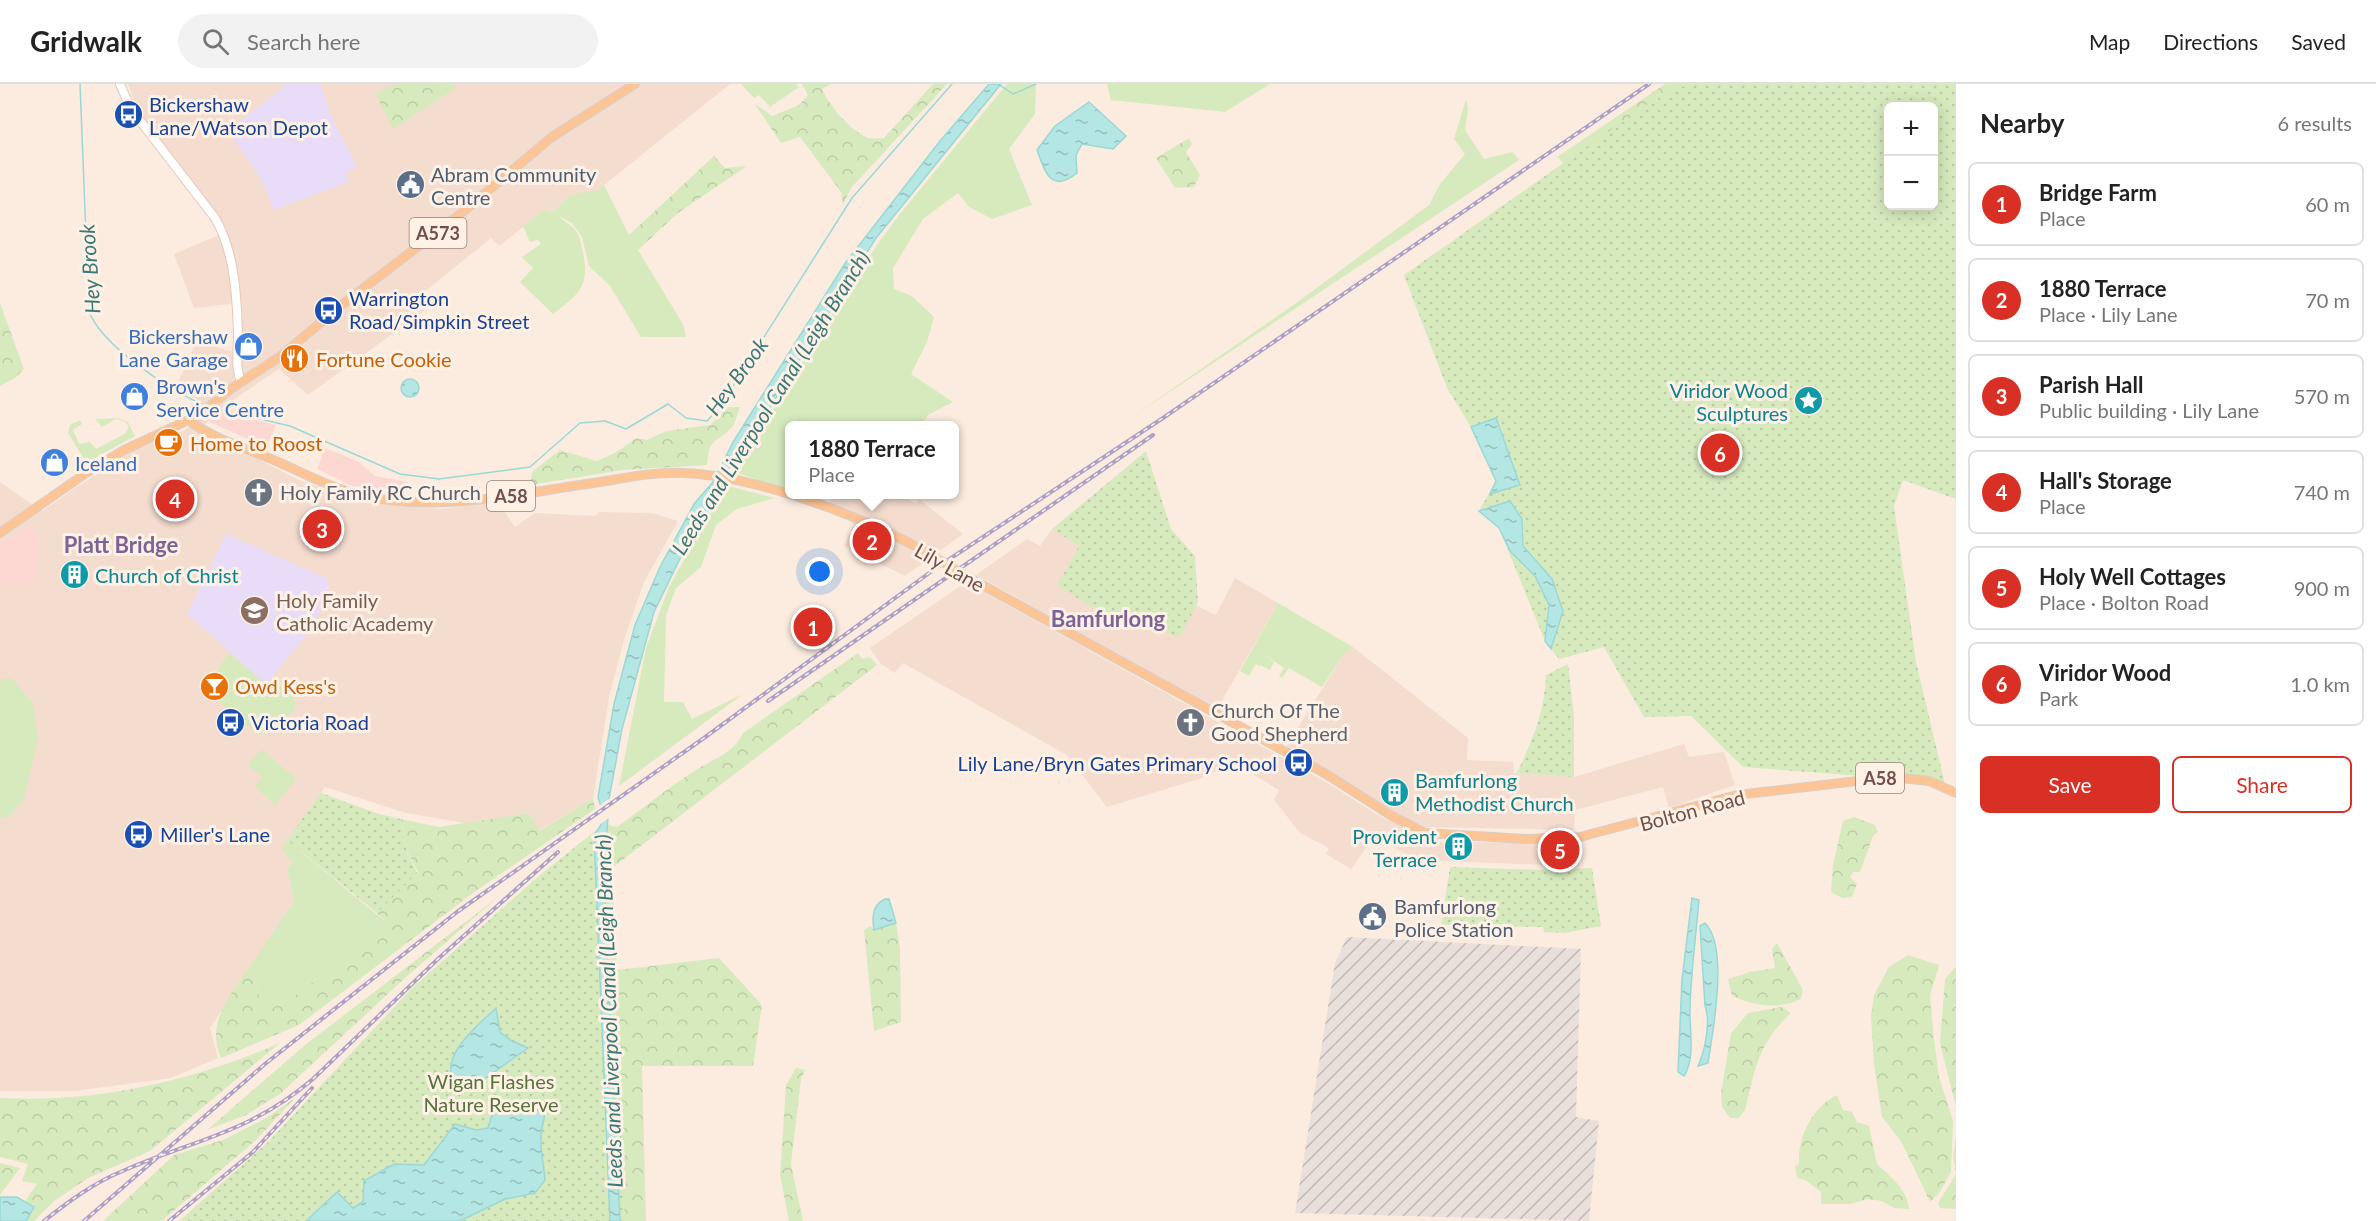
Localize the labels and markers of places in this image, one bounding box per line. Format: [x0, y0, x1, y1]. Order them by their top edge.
place label: Bickershaw Lane/Watson Depot [149, 92, 328, 139]
bus stop icon: Bickershaw Lane/Watson Depot [112, 99, 144, 131]
place label: Abram Community Centre [431, 162, 597, 209]
public building icon: Abram Community Centre [394, 169, 426, 201]
place label: Warrington Road/Simpkin Street [349, 286, 530, 333]
bus stop icon: Warrington Road/Simpkin Street [312, 294, 344, 326]
place label: Bickershaw Lane Garage [119, 324, 228, 371]
shop icon: Bickershaw Lane Garage [233, 331, 265, 363]
restaurant icon: Fortune Cookie [279, 343, 311, 375]
place label: Fortune Cookie [316, 347, 452, 371]
place label: Brown's Service Centre [156, 374, 284, 421]
place label: Viridor Wood Sculptures [1670, 378, 1788, 425]
shop icon: Brown's Service Centre [119, 381, 151, 413]
place icon: Viridor Wood Sculptures [1793, 385, 1825, 417]
cafe icon: Home to Roost [153, 427, 185, 459]
pin: 6 [1700, 430, 1740, 476]
place label: Home to Roost [190, 431, 322, 455]
shop icon: Iceland [38, 447, 70, 479]
place label: Iceland [75, 451, 137, 475]
pin: 4 [156, 476, 195, 522]
church icon: Holy Family RC Church [243, 476, 275, 508]
place label: Holy Family RC Church [280, 480, 481, 504]
pin: 3 [302, 506, 342, 552]
pin: 2 [852, 518, 892, 564]
building icon: Church of Christ [58, 559, 90, 591]
place label: Church of Christ [95, 563, 239, 587]
place label: Holy Family Catholic Academy [276, 588, 434, 635]
school or university icon: Holy Family Catholic Academy [239, 595, 271, 627]
pin: 1 [794, 604, 832, 650]
bar icon: Owd Kess's [198, 670, 230, 702]
place label: Owd Kess's [235, 674, 336, 698]
place label: Church Of The Good Shepherd [1211, 698, 1348, 745]
bus stop icon: Victoria Road [214, 706, 246, 738]
church icon: Church Of The Good Shepherd [1174, 706, 1206, 738]
place label: Victoria Road [251, 710, 369, 734]
bus stop icon: Lily Lane/Bryn Gates Primary School [1282, 747, 1314, 779]
place label: Lily Lane/Bryn Gates Primary School [957, 751, 1277, 775]
place label: Bamfurlong Methodist Church [1415, 768, 1574, 815]
building icon: Bamfurlong Methodist Church [1378, 776, 1410, 808]
bus stop icon: Miller's Lane [123, 818, 155, 850]
place label: Miller's Lane [160, 822, 270, 846]
place label: Provident Terrace [1352, 824, 1437, 871]
pin: 5 [1540, 828, 1580, 873]
building icon: Provident Terrace [1442, 831, 1474, 863]
place label: Bamfurlong Police Station [1394, 894, 1514, 941]
public building icon: Bamfurlong Police Station [1357, 901, 1389, 933]

